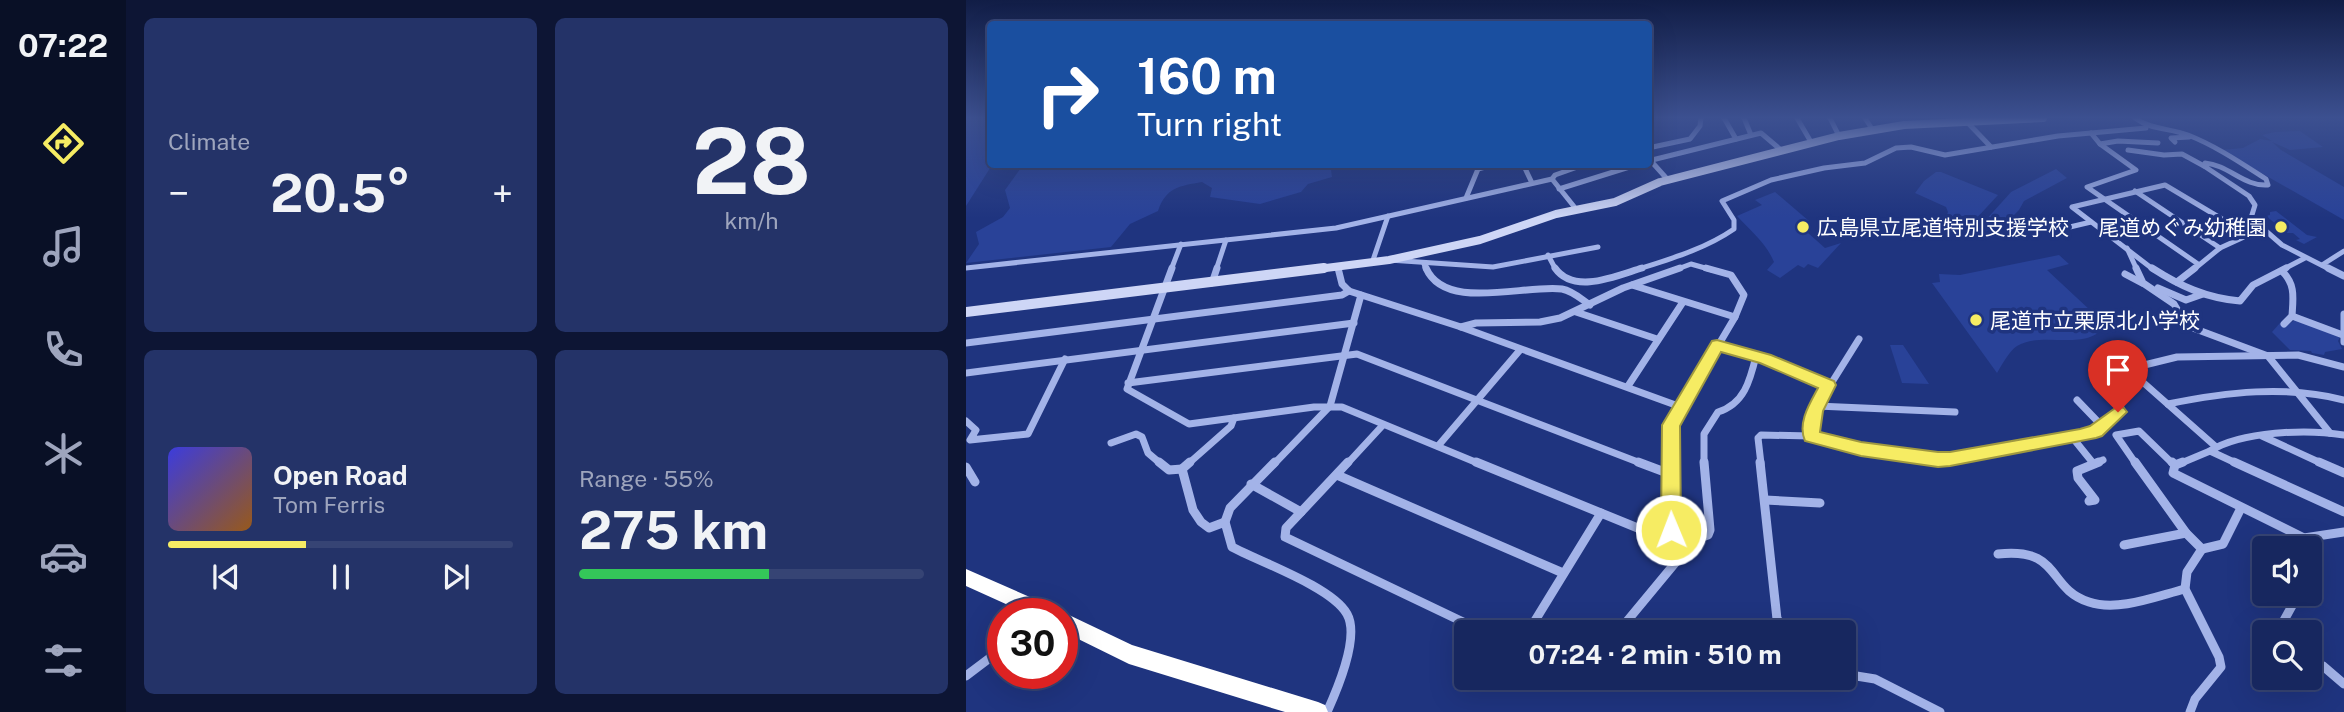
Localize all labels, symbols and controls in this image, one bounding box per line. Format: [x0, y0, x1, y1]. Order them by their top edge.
text: 07:22 [18, 27, 108, 64]
text: 160 m [1137, 47, 1277, 105]
icon: right [1022, 49, 1113, 140]
text: Turn right [1137, 106, 1282, 143]
text: 28 [692, 108, 811, 214]
icon: directions [39, 119, 88, 168]
text: Climate [168, 128, 250, 155]
text: 20.5° [270, 163, 411, 224]
text: − [168, 171, 189, 216]
text: + [492, 171, 513, 216]
text: km/h [724, 207, 779, 234]
place label: 広島県立尾道特別支援学校 [1817, 215, 2069, 240]
place label: 尾道めぐみ幼稚園 [2098, 215, 2267, 240]
marker: 広島県立尾道特別支援学校 [1795, 219, 1811, 235]
marker: 尾道めぐみ幼稚園 [2273, 219, 2289, 235]
icon: music [39, 222, 88, 271]
place label: 尾道市立栗原北小学校 [1990, 308, 2200, 333]
marker: 尾道市立栗原北小学校 [1968, 312, 1984, 328]
icon: phone [39, 325, 88, 374]
pin [2088, 340, 2148, 412]
icon: arrive [2099, 351, 2137, 389]
icon: climate [39, 429, 88, 478]
text: Open Road [273, 460, 408, 491]
text: Range · 55% [579, 465, 714, 492]
text: Tom Ferris [273, 491, 385, 518]
position arrow [1634, 493, 1708, 567]
text: 275 km [579, 500, 768, 561]
icon: car [39, 532, 88, 581]
map controls [2252, 536, 2322, 690]
button: sound [2252, 536, 2322, 606]
icon: previous [207, 558, 245, 596]
icon: pause [322, 558, 360, 596]
icon: next [437, 558, 475, 596]
speed limit sign: 30 [987, 598, 1078, 689]
button: search [2252, 620, 2322, 690]
icon: filters [39, 636, 88, 685]
text: 07:24 · 2 min · 510 m [1528, 639, 1782, 670]

